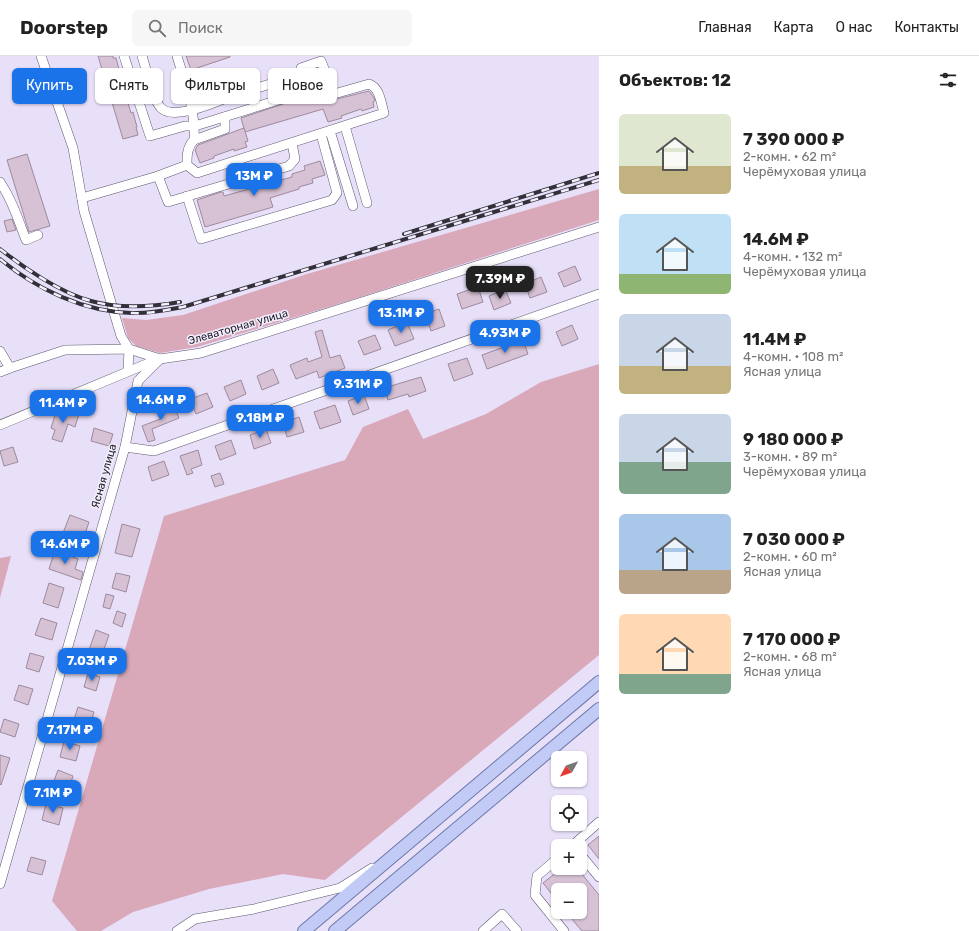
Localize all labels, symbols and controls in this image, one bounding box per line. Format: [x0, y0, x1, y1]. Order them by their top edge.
search box [132, 10, 412, 46]
text: Doorstep [20, 16, 108, 39]
icon: search [146, 17, 168, 39]
text: Поиск [178, 19, 223, 37]
text: Главная [698, 19, 752, 36]
text: Карта [774, 19, 814, 36]
text: О нас [836, 19, 872, 36]
text: Контакты [894, 19, 959, 36]
chip: Купить [12, 68, 87, 104]
chip: Снять [95, 68, 163, 104]
chip: Фильтры [171, 68, 260, 104]
chip: Новое [268, 68, 337, 104]
icon: filters [937, 69, 959, 91]
text: Объектов: 12 [619, 70, 731, 90]
text: 7 390 000 ₽ [743, 129, 844, 149]
icon: home [651, 130, 699, 178]
text: 2-комн. · 62 m² [743, 149, 836, 164]
pin: 13M ₽ [226, 163, 282, 197]
text: Черёмуховая улица [743, 164, 866, 179]
text: 13M ₽ [235, 168, 273, 183]
text: 14.6M ₽ [743, 229, 809, 249]
icon: home [651, 230, 699, 278]
text: 4-комн. · 132 m² [743, 249, 842, 264]
text: Черёмуховая улица [743, 264, 866, 279]
pin: 7.39M ₽ [463, 266, 537, 300]
text: 7.39M ₽ [475, 271, 525, 286]
pin: 13.1M ₽ [364, 300, 438, 334]
text: 13.1M ₽ [377, 305, 425, 320]
street label: Элеваторная улица [187, 307, 289, 347]
pin: 4.93M ₽ [468, 320, 542, 354]
text: 4.93M ₽ [479, 325, 531, 340]
text: 11.4M ₽ [743, 329, 806, 349]
icon: home [651, 330, 699, 378]
text: 4-комн. · 108 m² [743, 349, 843, 364]
text: Ясная улица [743, 364, 822, 379]
pin: 9.31M ₽ [321, 371, 395, 405]
text: 9.31M ₽ [333, 376, 383, 391]
pin: 14.6M ₽ [124, 387, 198, 421]
pin: 11.4M ₽ [26, 390, 100, 424]
text: 14.6M ₽ [136, 392, 186, 407]
text: 11.4M ₽ [39, 395, 87, 410]
pin: 9.18M ₽ [223, 405, 297, 439]
text: 9.18M ₽ [236, 410, 284, 425]
text: 9 180 000 ₽ [743, 429, 843, 449]
icon: home [651, 430, 699, 478]
street label: Ясная улица [89, 442, 119, 510]
text: 3-комн. · 89 m² [743, 449, 837, 464]
text: Черёмуховая улица [743, 464, 866, 479]
text: 7 030 000 ₽ [743, 529, 845, 549]
icon: home [651, 530, 699, 578]
pin: 14.6M ₽ [28, 531, 102, 565]
text: 14.6M ₽ [40, 536, 90, 551]
text: 2-комн. · 60 m² [743, 549, 837, 564]
text: Ясная улица [743, 564, 822, 579]
text: 7 170 000 ₽ [743, 629, 840, 649]
icon: home [651, 630, 699, 678]
pin: 7.03M ₽ [55, 648, 129, 682]
text: 2-комн. · 68 m² [743, 649, 837, 664]
text: 7.03M ₽ [67, 653, 117, 668]
text: Ясная улица [743, 664, 822, 679]
pin: 7.17M ₽ [33, 717, 107, 751]
text: 7.17M ₽ [47, 722, 93, 737]
north arrow [551, 751, 587, 787]
map controls [551, 751, 587, 919]
pin: 7.1M ₽ [20, 780, 86, 814]
text: 7.1M ₽ [34, 785, 72, 800]
button: locate [551, 795, 587, 831]
button: + [551, 839, 587, 875]
button: − [551, 883, 587, 919]

